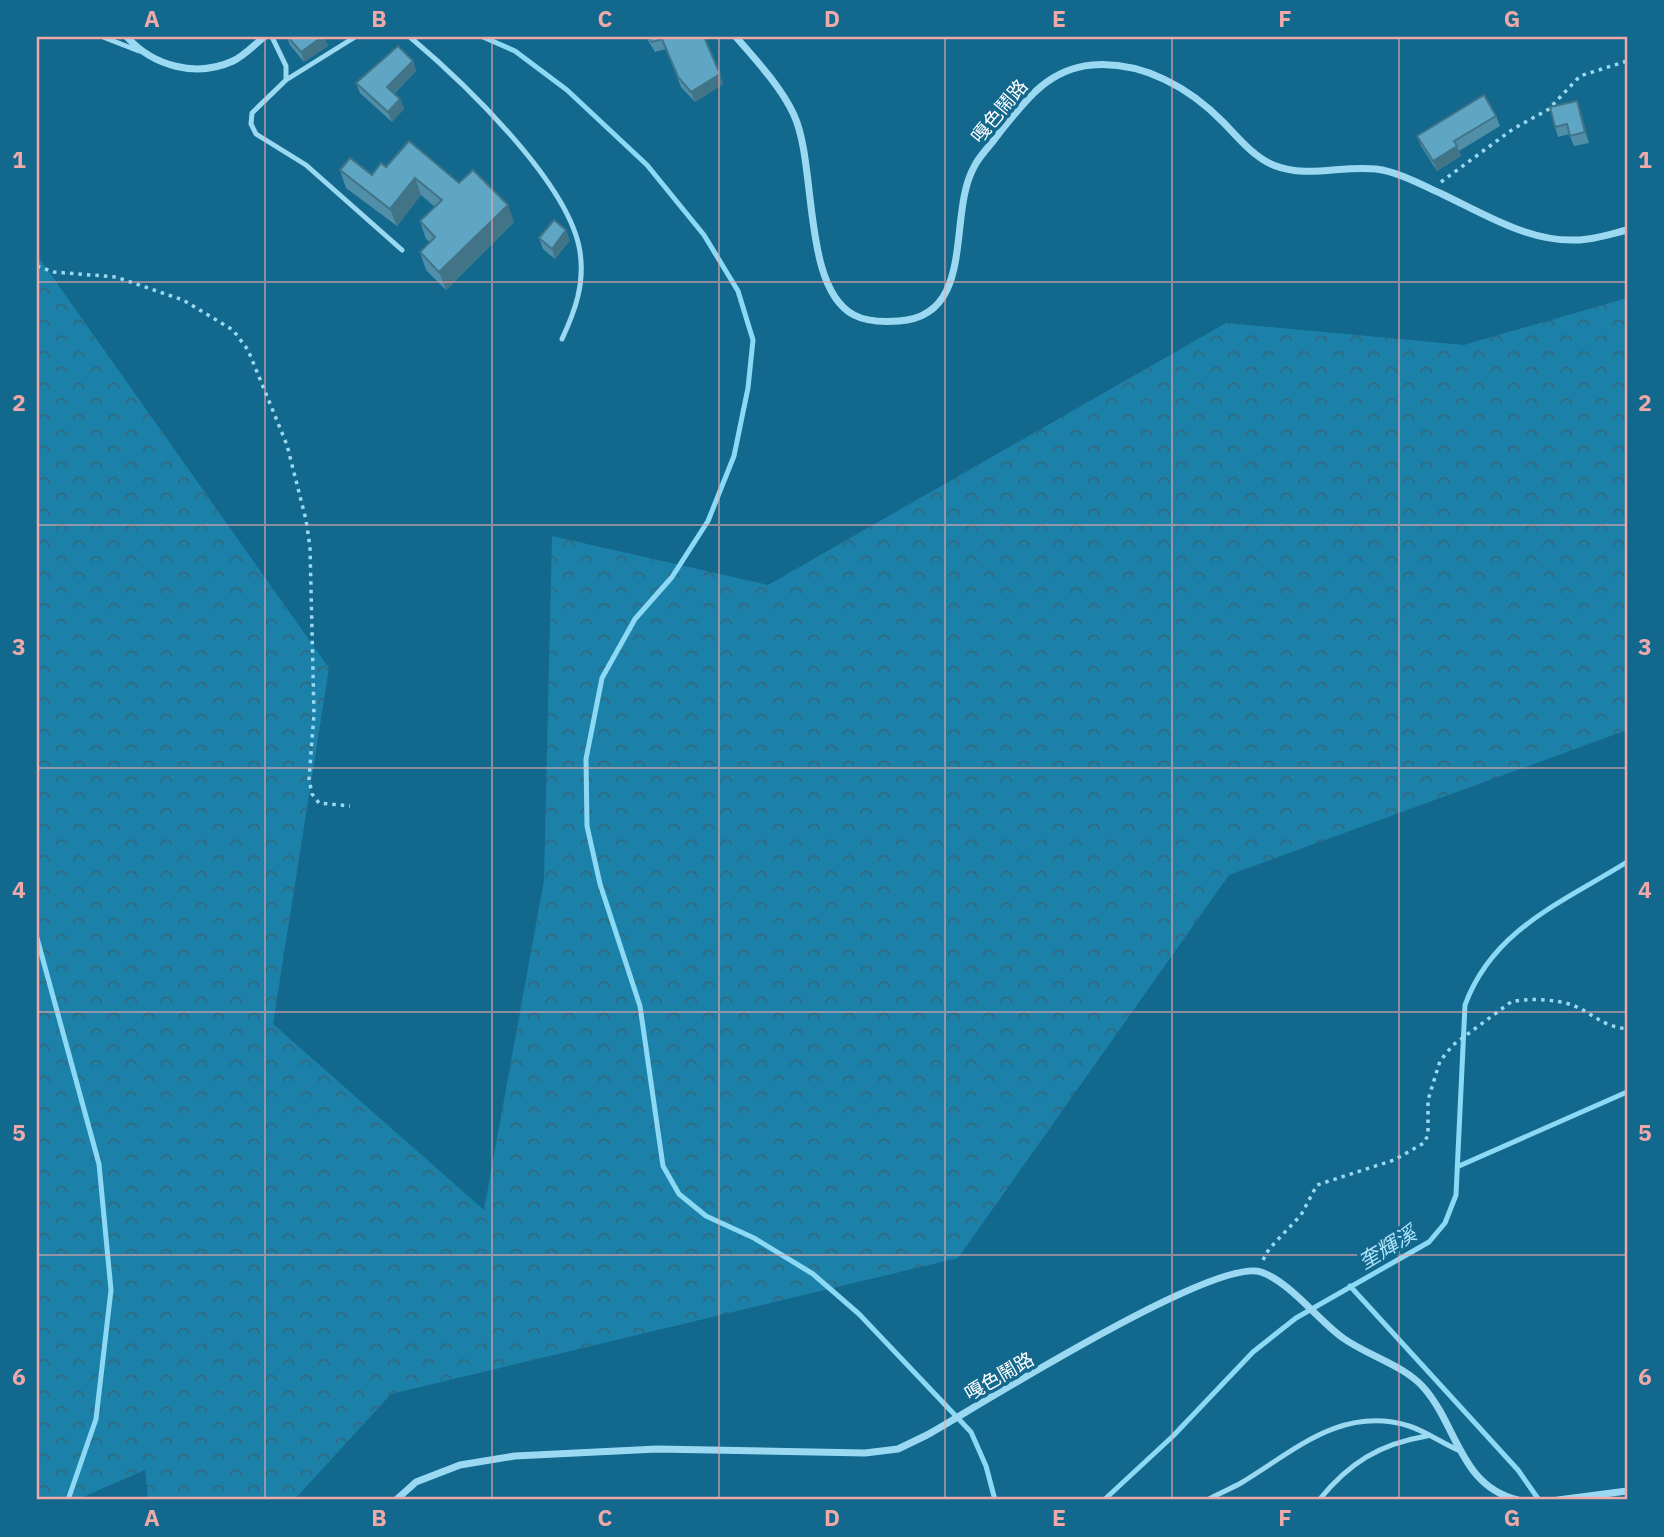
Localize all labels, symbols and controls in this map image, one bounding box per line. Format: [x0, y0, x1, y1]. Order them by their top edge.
text: A [144, 3, 160, 33]
text: B [371, 3, 387, 33]
text: C [598, 3, 613, 33]
text: D [824, 3, 840, 33]
text: E [1052, 3, 1066, 33]
text: F [1278, 3, 1292, 33]
text: G [1504, 3, 1520, 33]
street label: 嘎色鬧路 [965, 74, 1033, 148]
text: 1 [12, 144, 26, 174]
text: 1 [1638, 144, 1652, 174]
text: 2 [12, 387, 26, 417]
text: 2 [1638, 387, 1652, 417]
text: 3 [12, 631, 26, 661]
text: 3 [1638, 631, 1652, 661]
text: 4 [12, 874, 26, 904]
text: 4 [1638, 874, 1652, 904]
text: 5 [12, 1117, 26, 1147]
text: 5 [1638, 1117, 1652, 1147]
water label: 奎輝溪 [1353, 1217, 1424, 1275]
street label: 嘎色鬧路 [960, 1347, 1038, 1405]
text: 6 [12, 1361, 26, 1391]
text: 6 [1638, 1361, 1652, 1391]
text: A [144, 1502, 160, 1532]
text: B [371, 1502, 387, 1532]
text: C [598, 1502, 613, 1532]
text: D [824, 1502, 840, 1532]
text: E [1052, 1502, 1066, 1532]
text: F [1278, 1502, 1292, 1532]
text: G [1504, 1502, 1520, 1532]

